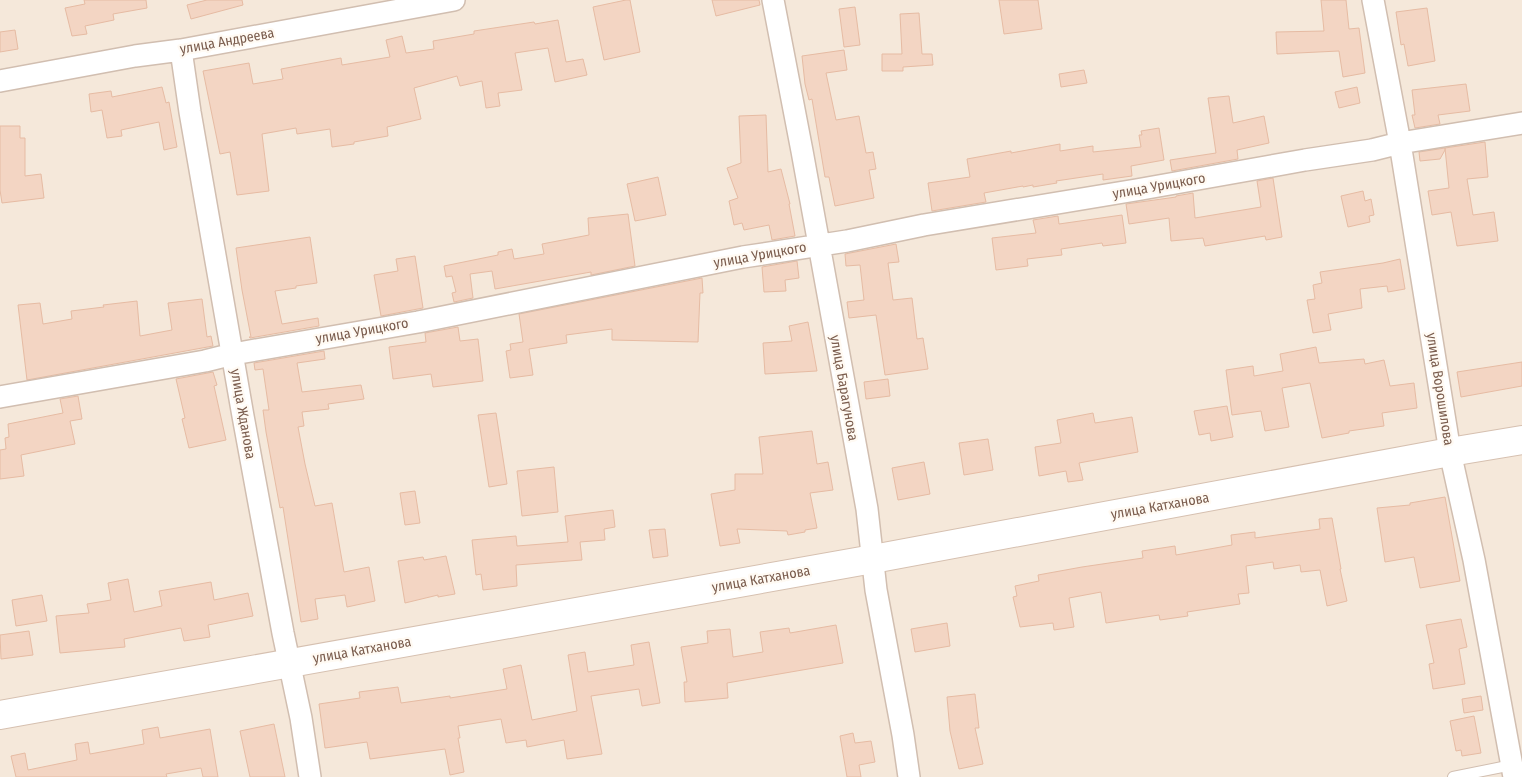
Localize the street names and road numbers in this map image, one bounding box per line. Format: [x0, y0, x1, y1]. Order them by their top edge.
street label: улица Андреева [179, 24, 276, 58]
street label: улица Урицкого [1111, 169, 1207, 203]
street label: улица Урицкого [712, 238, 808, 272]
street label: улица Урицкого [314, 314, 410, 348]
street label: улица Ворошилова [1423, 331, 1457, 447]
street label: улица Барагунова [826, 334, 862, 442]
street label: улица Жданова [227, 368, 259, 461]
street label: улица Катханова [1110, 489, 1211, 523]
street label: улица Катханова [711, 562, 812, 596]
street label: улица Катханова [312, 633, 413, 667]

